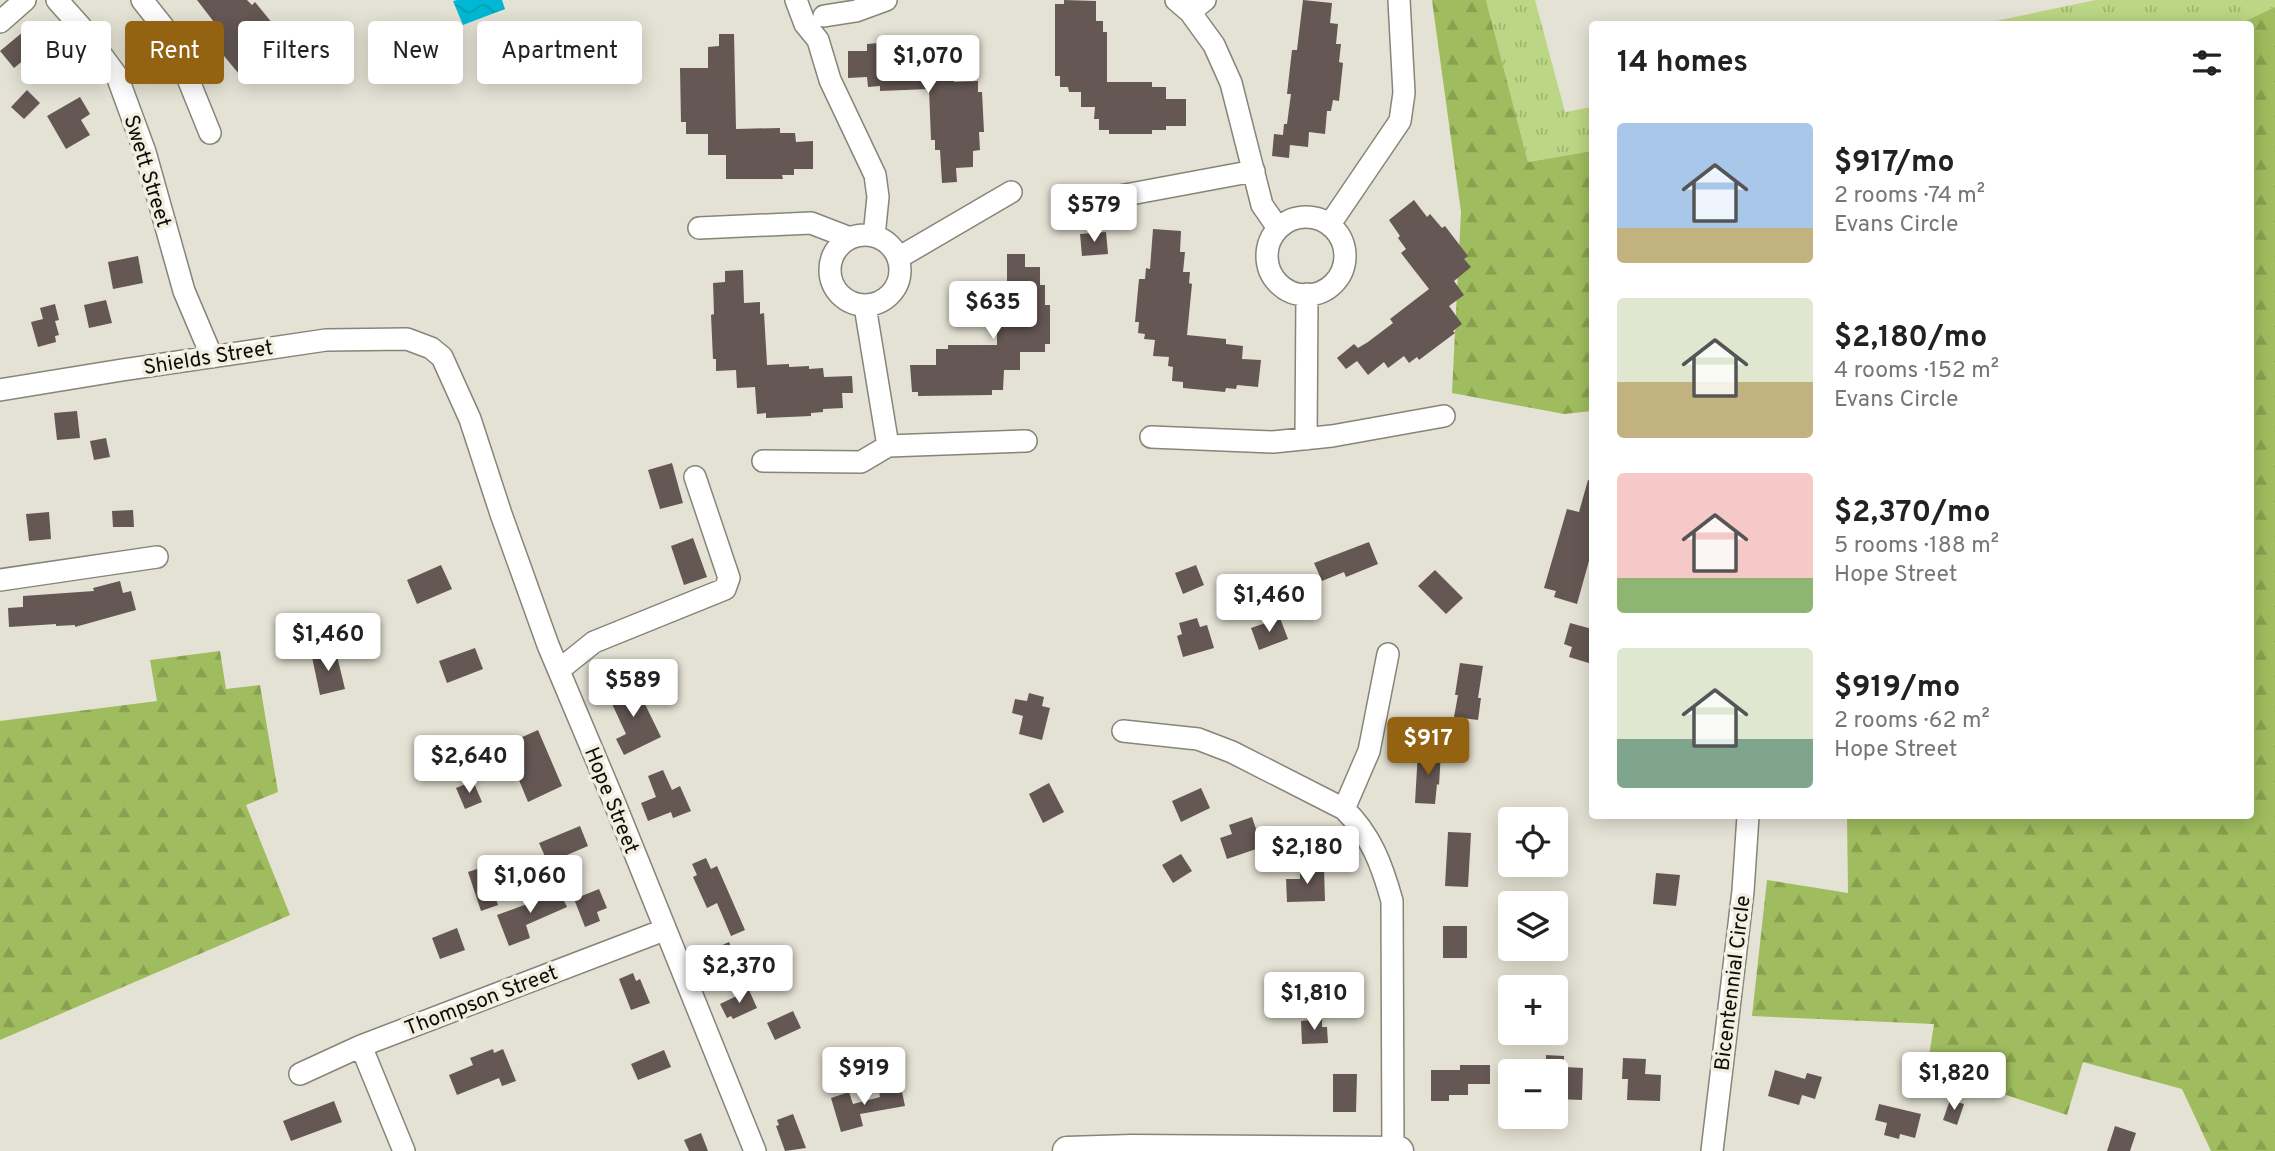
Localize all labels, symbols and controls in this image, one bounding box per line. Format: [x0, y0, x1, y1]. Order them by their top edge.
chip: Buy [21, 21, 111, 84]
chip: Rent [125, 21, 224, 84]
chip: Filters [238, 21, 354, 84]
chip: New [368, 21, 463, 84]
chip: Apartment [477, 21, 642, 84]
pin: $1,070 [871, 36, 985, 95]
text: $1,070 [892, 43, 964, 72]
icon: filters [2188, 44, 2226, 82]
text: 14 homes [1617, 45, 1748, 82]
street label: Swett Street [117, 112, 176, 231]
text: $917/mo [1834, 145, 1954, 182]
icon: home [1673, 151, 1757, 235]
text: 2 rooms · 74 m² [1834, 182, 1985, 211]
pin: $579 [1053, 184, 1135, 244]
text: $579 [1067, 192, 1121, 221]
text: Evans Circle [1834, 211, 1958, 240]
pin: $635 [952, 282, 1034, 341]
text: $635 [965, 289, 1021, 318]
text: $2,180/mo [1834, 320, 1987, 357]
icon: home [1673, 326, 1757, 410]
street label: Shields Street [141, 335, 275, 382]
text: 4 rooms · 152 m² [1834, 357, 1999, 386]
text: Evans Circle [1834, 386, 1958, 415]
text: $2,370/mo [1834, 495, 1990, 532]
icon: home [1673, 501, 1757, 585]
text: 5 rooms · 188 m² [1834, 532, 1999, 561]
text: Hope Street [1834, 561, 1957, 590]
pin: $1,460 [1212, 574, 1326, 634]
text: $1,460 [1232, 582, 1306, 611]
pin: $1,460 [271, 614, 385, 673]
text: $1,460 [291, 621, 365, 650]
pin: $589 [592, 660, 674, 719]
text: $589 [605, 667, 661, 696]
text: $919/mo [1834, 670, 1960, 707]
icon: home [1673, 676, 1757, 760]
text: 2 rooms · 62 m² [1834, 707, 1990, 736]
pin: $917 [1387, 718, 1469, 777]
text: $917 [1403, 725, 1453, 754]
pin: $2,640 [412, 736, 526, 795]
text: Hope Street [1834, 736, 1957, 765]
text: $2,640 [430, 743, 508, 772]
street label: Hope Street [577, 743, 644, 858]
map controls [1498, 807, 1568, 1129]
button: locate [1498, 807, 1568, 877]
pin: $2,180 [1250, 826, 1364, 886]
text: $2,180 [1271, 834, 1343, 863]
pin: $1,060 [473, 856, 587, 915]
text: $1,060 [493, 863, 567, 892]
button: layers [1498, 891, 1568, 961]
street label: Bicentennial Circle [1709, 894, 1758, 1072]
pin: $2,370 [682, 946, 796, 1005]
text: $2,370 [702, 953, 776, 982]
street label: Thompson Street [401, 960, 562, 1043]
pin: $1,810 [1257, 972, 1371, 1032]
button: + [1498, 975, 1568, 1045]
text: $1,810 [1280, 980, 1348, 1009]
pin: $919 [823, 1048, 905, 1107]
pin: $1,820 [1897, 1052, 2011, 1112]
text: $919 [838, 1055, 890, 1084]
button: − [1498, 1059, 1568, 1129]
text: $1,820 [1918, 1060, 1990, 1089]

